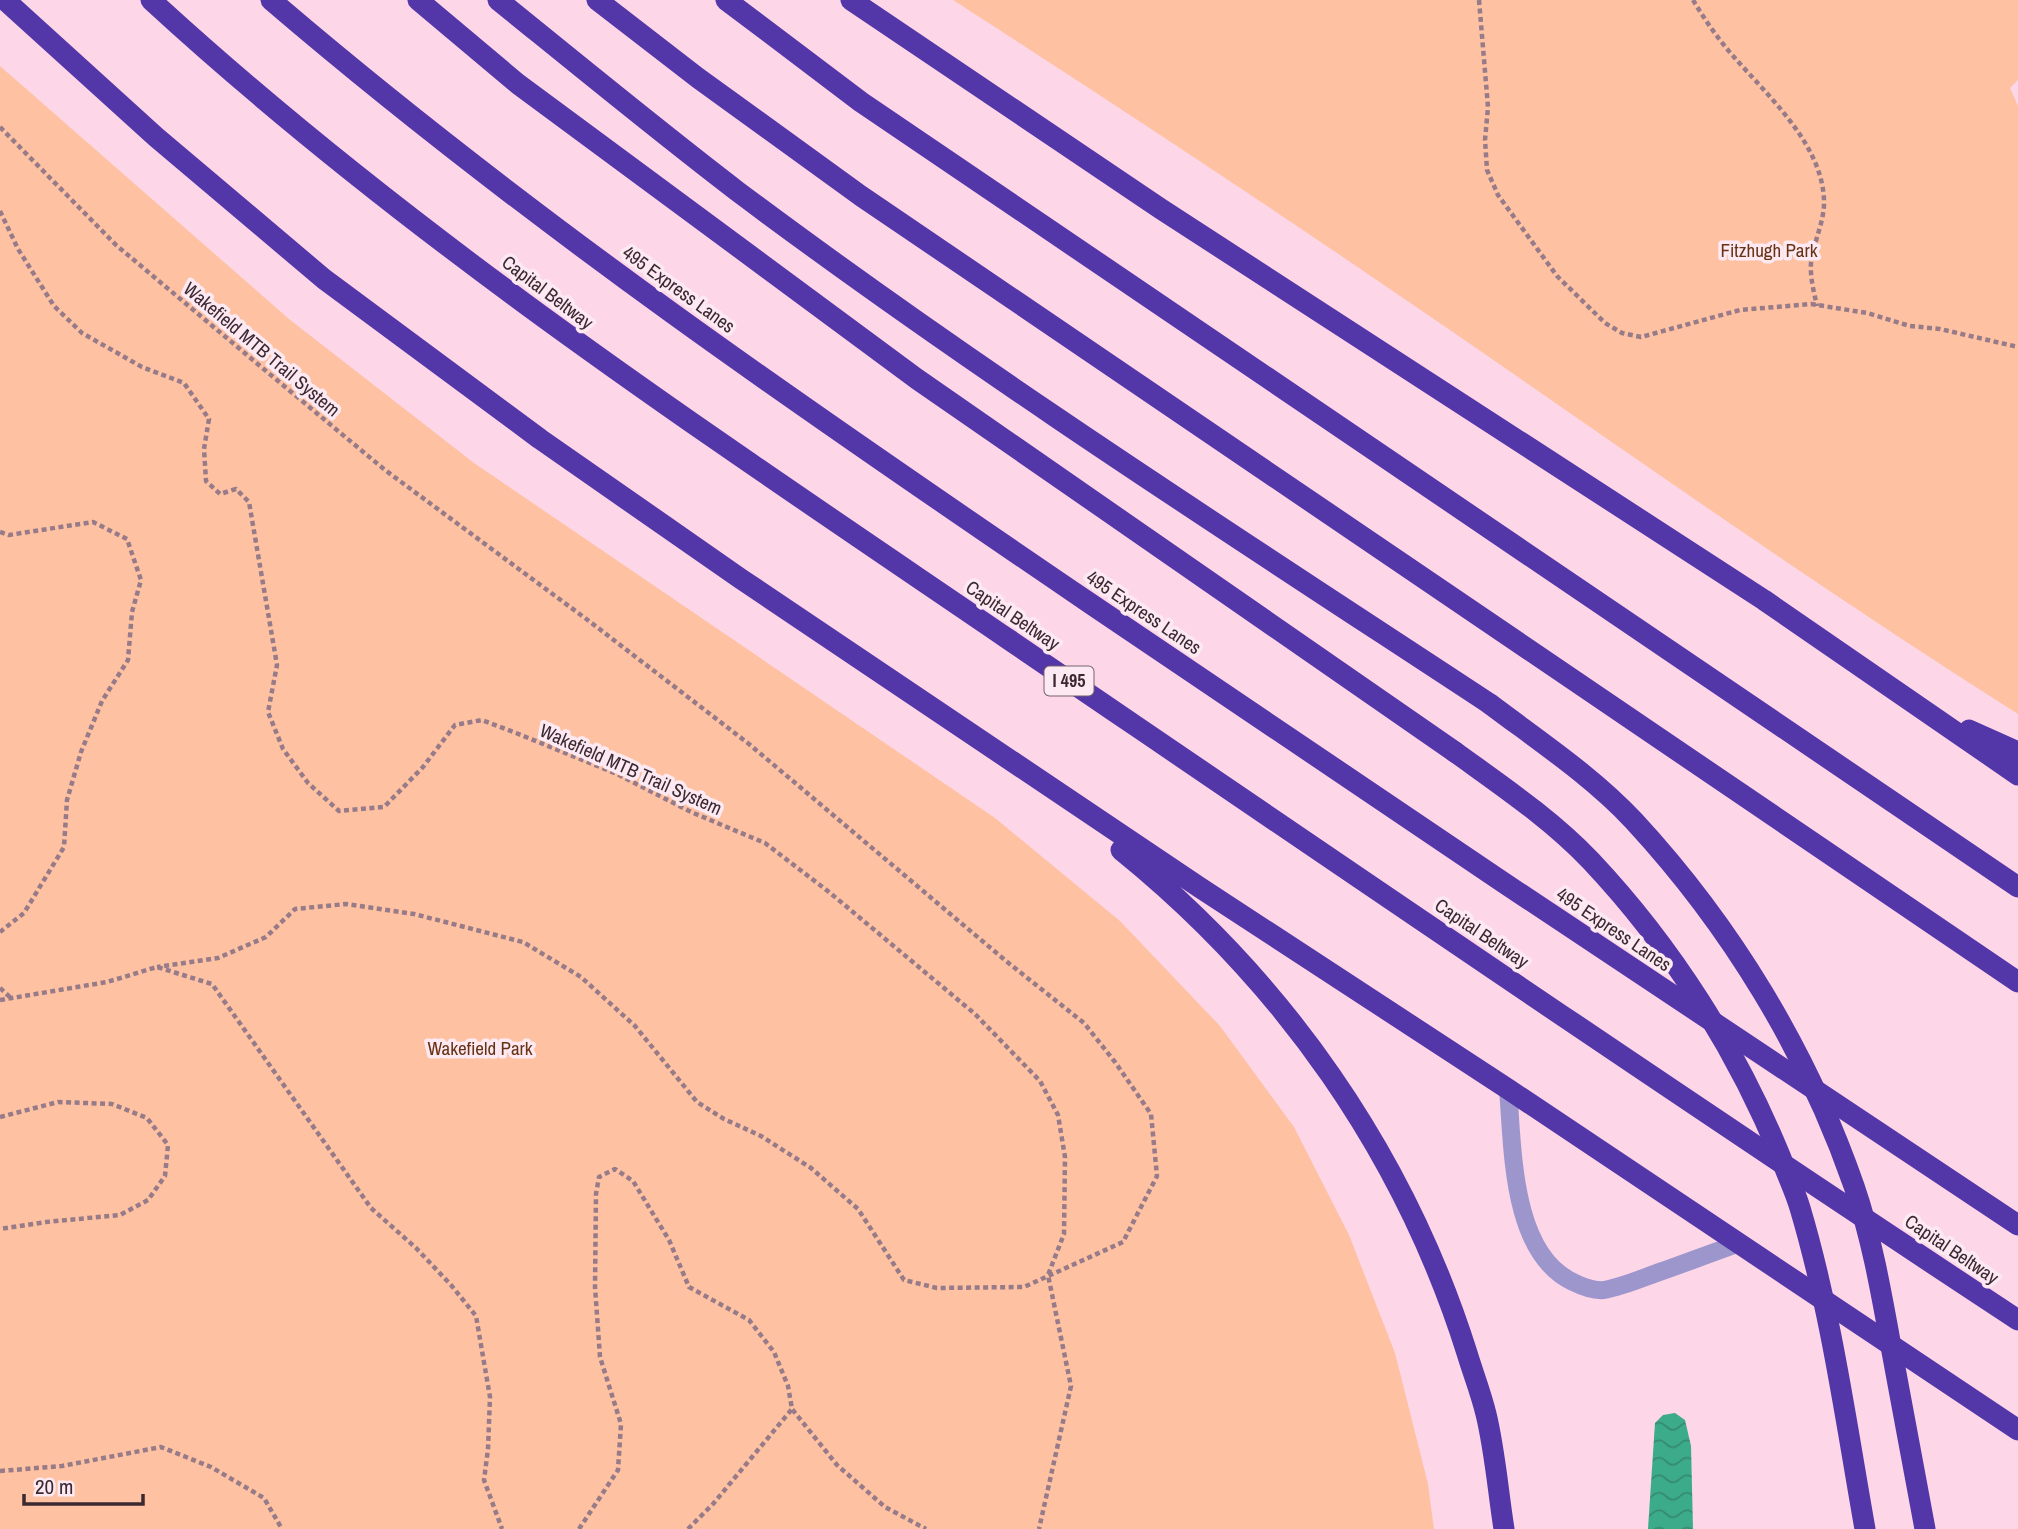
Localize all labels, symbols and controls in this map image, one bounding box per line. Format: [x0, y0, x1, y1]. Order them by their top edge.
park label: Fitzhugh Park [1721, 237, 1818, 263]
street label: 495 Express Lanes [617, 239, 741, 339]
street label: Capital Beltway [497, 249, 599, 335]
street label: Wakefield MTB Trail System [178, 276, 346, 422]
street label: 495 Express Lanes [1081, 564, 1207, 660]
street label: Capital Beltway [961, 574, 1065, 656]
road number: I 495 [1044, 666, 1094, 696]
street label: Wakefield MTB Trail System [536, 717, 726, 821]
street label: 495 Express Lanes [1551, 881, 1677, 977]
street label: Capital Beltway [1430, 892, 1534, 974]
park label: Wakefield Park [427, 1035, 533, 1061]
street label: Capital Beltway [1900, 1208, 2004, 1290]
scale bar [24, 1462, 144, 1506]
text: 20 m [35, 1472, 73, 1501]

